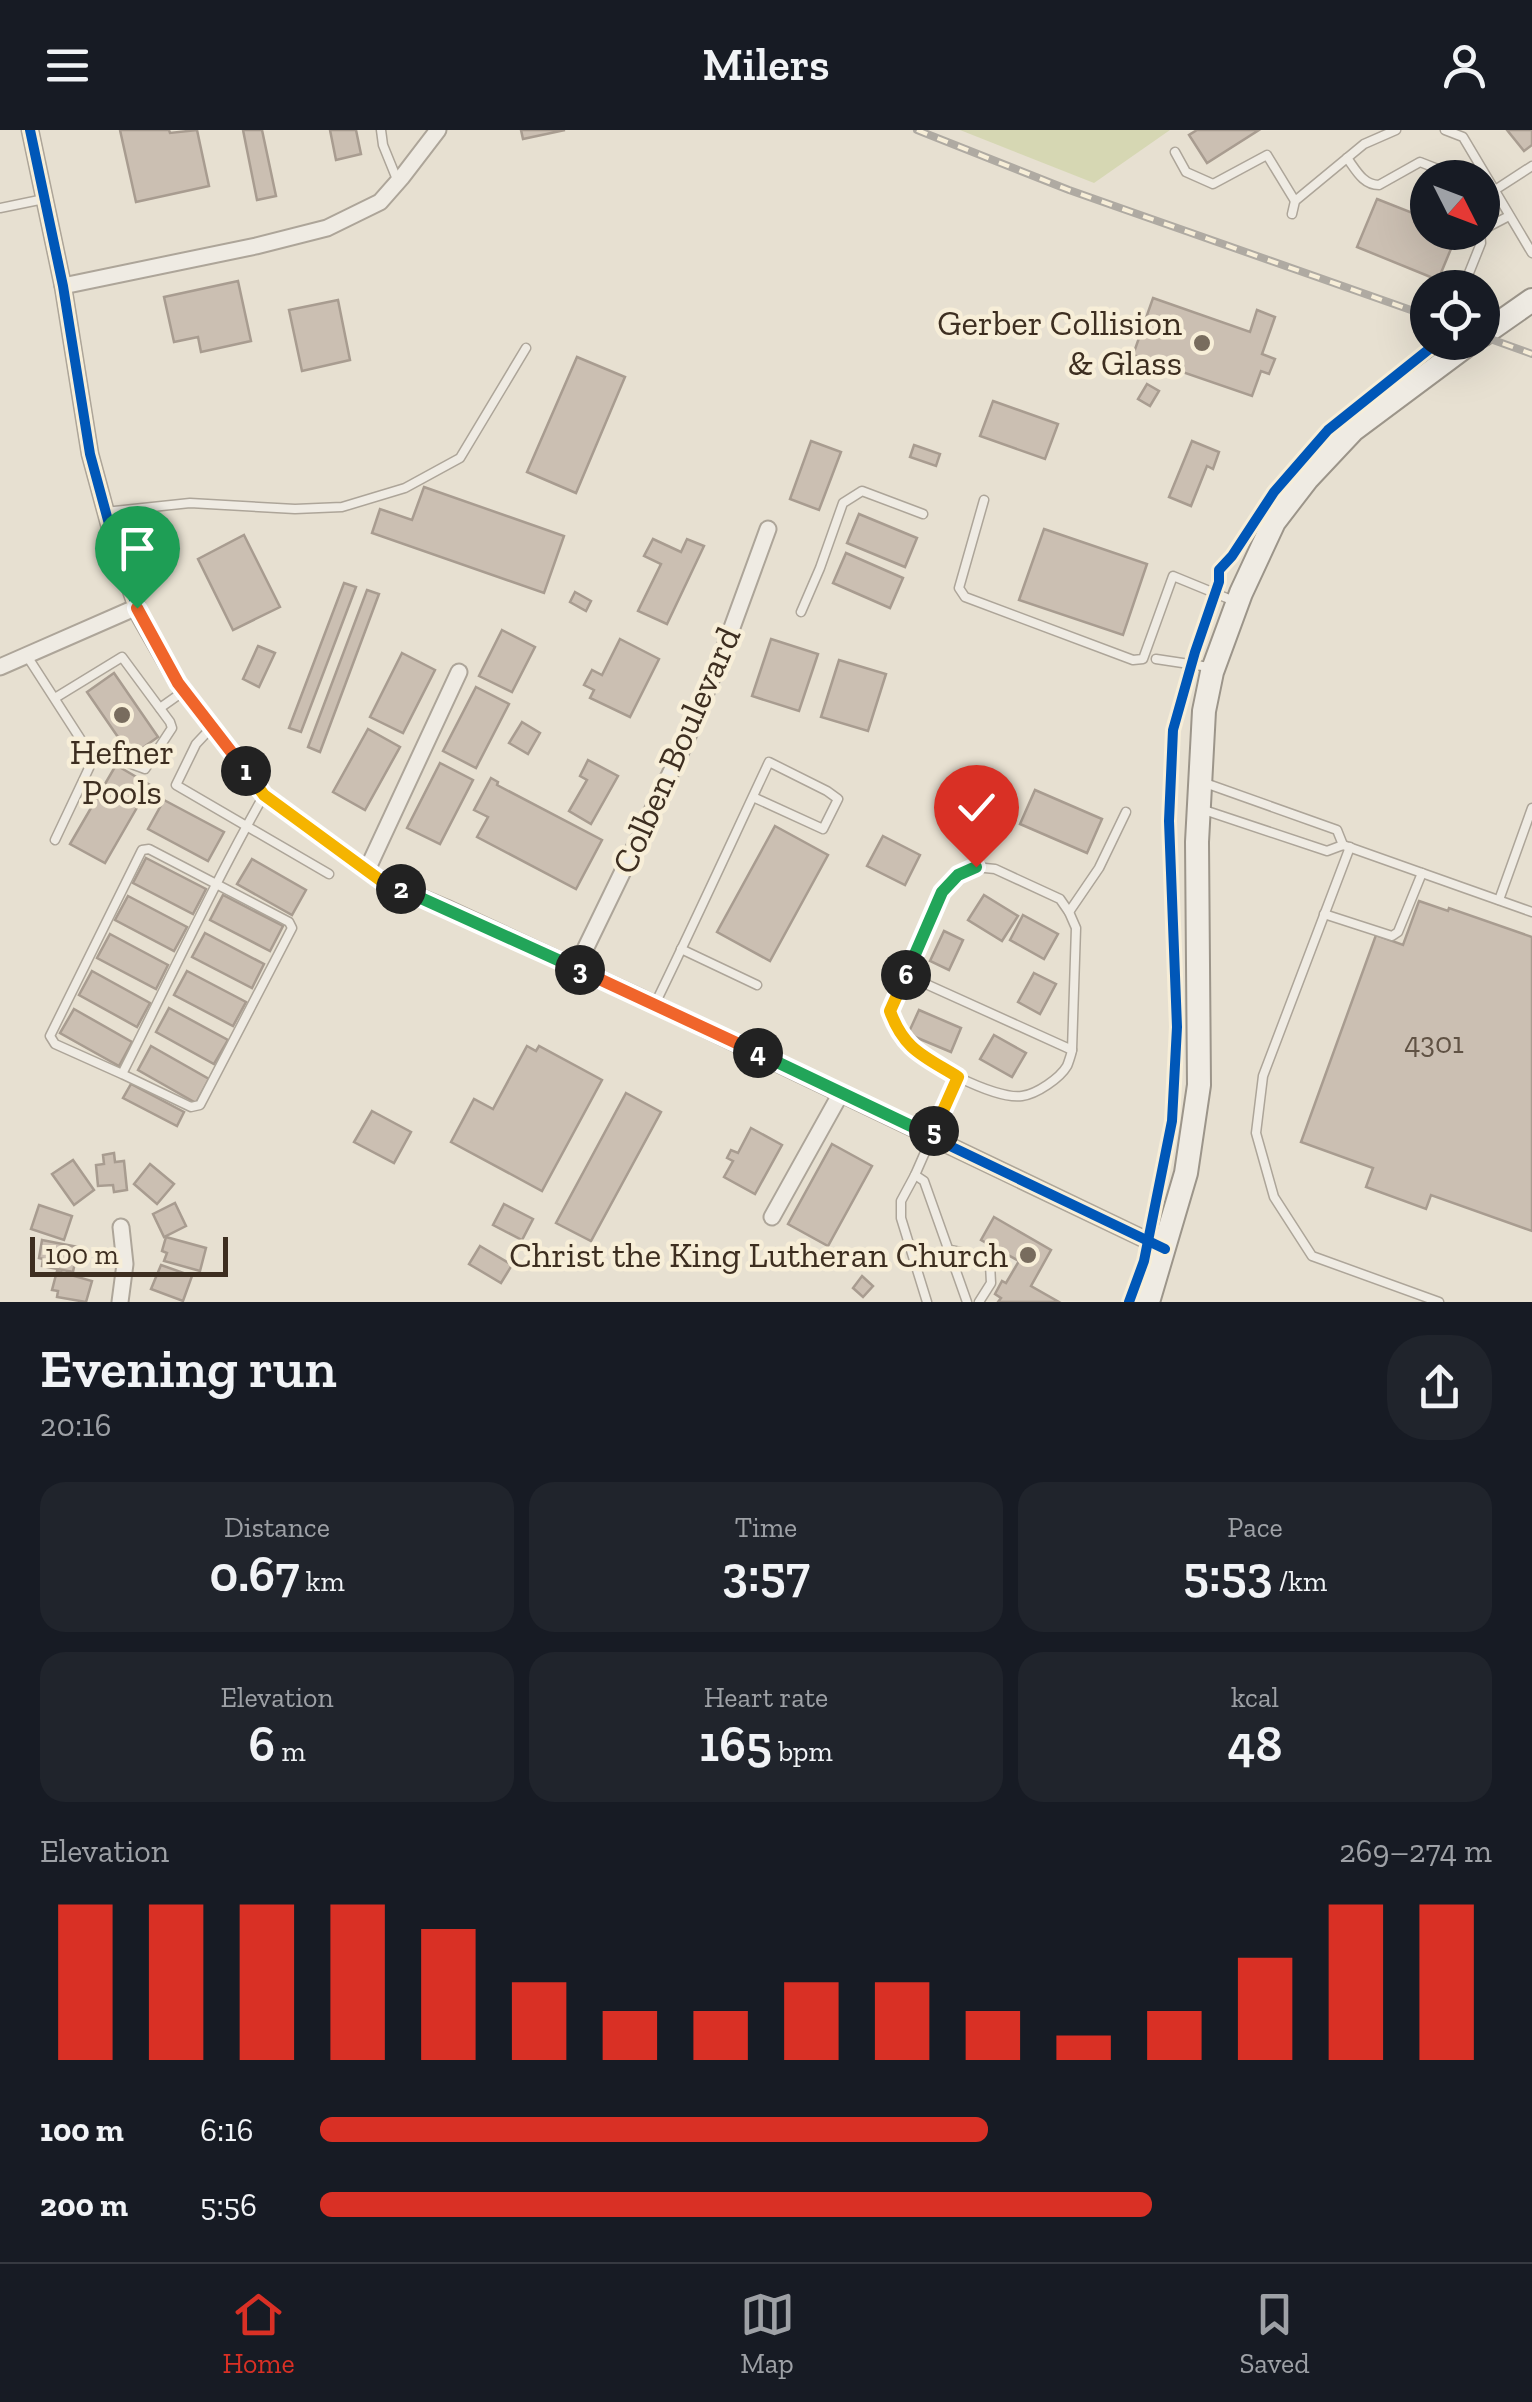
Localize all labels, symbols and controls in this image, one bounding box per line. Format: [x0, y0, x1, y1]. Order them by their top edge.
icon: menu [40, 38, 95, 93]
text: Milers [703, 38, 829, 92]
icon: person [1437, 38, 1492, 93]
north arrow [1410, 160, 1500, 250]
map controls [1410, 160, 1500, 360]
button: locate [1410, 270, 1500, 360]
place label: Gerber Collision & Glass [937, 302, 1182, 384]
marker: Gerber Collision & Glass [1191, 332, 1213, 354]
pin [95, 506, 180, 609]
icon: arrive [110, 521, 165, 576]
street label: Colben Boulevard [603, 620, 749, 880]
marker: Hefner Pools [111, 704, 133, 726]
place label: Hefner Pools [70, 731, 174, 813]
pin: 1 [221, 746, 271, 796]
text: 1 [240, 754, 252, 787]
pin [934, 765, 1019, 868]
icon: check [949, 780, 1004, 835]
pin: 2 [376, 864, 426, 914]
text: 2 [393, 872, 409, 905]
pin: 3 [555, 945, 605, 995]
pin: 6 [881, 950, 931, 1000]
text: 3 [573, 953, 587, 986]
text: 6 [898, 958, 914, 991]
house number: 4301 [1404, 1025, 1464, 1061]
pin: 4 [733, 1028, 783, 1078]
text: 4 [750, 1036, 766, 1069]
pin: 5 [909, 1106, 959, 1156]
text: 5 [927, 1114, 941, 1147]
scale bar [30, 1232, 228, 1276]
place label: Christ the King Lutheran Church [509, 1234, 1008, 1276]
text: 100 m [45, 1238, 119, 1271]
marker: Christ the King Lutheran Church [1017, 1244, 1039, 1266]
text: Evening run [40, 1335, 337, 1401]
button: share [1387, 1335, 1492, 1440]
text: 20:16 [40, 1406, 111, 1444]
text: Distance [224, 1511, 330, 1544]
text: Time [735, 1511, 797, 1544]
text: Pace [1227, 1511, 1283, 1544]
text: 0.67 [209, 1544, 300, 1604]
text: 3:57 [722, 1544, 810, 1604]
text: 5:53 [1183, 1544, 1272, 1604]
text: km [300, 1565, 345, 1598]
text: /km [1272, 1565, 1327, 1598]
text: Elevation [221, 1681, 333, 1714]
text: Heart rate [704, 1681, 828, 1714]
text: kcal [1231, 1681, 1279, 1714]
text: 6 [248, 1714, 275, 1774]
text: 165 [699, 1714, 772, 1774]
text: 48 [1228, 1714, 1282, 1774]
text: m [275, 1735, 306, 1768]
text: bpm [772, 1735, 833, 1768]
text: Elevation [40, 1832, 169, 1870]
text: 269–274 m [1339, 1832, 1492, 1870]
text: 100 m [40, 2111, 124, 2149]
text: 6:16 [200, 2111, 253, 2149]
text: 200 m [40, 2186, 128, 2224]
text: 5:56 [200, 2186, 257, 2224]
tab: Home [222, 2287, 295, 2380]
tab: Map [740, 2287, 795, 2380]
tab: Saved [1239, 2287, 1310, 2380]

